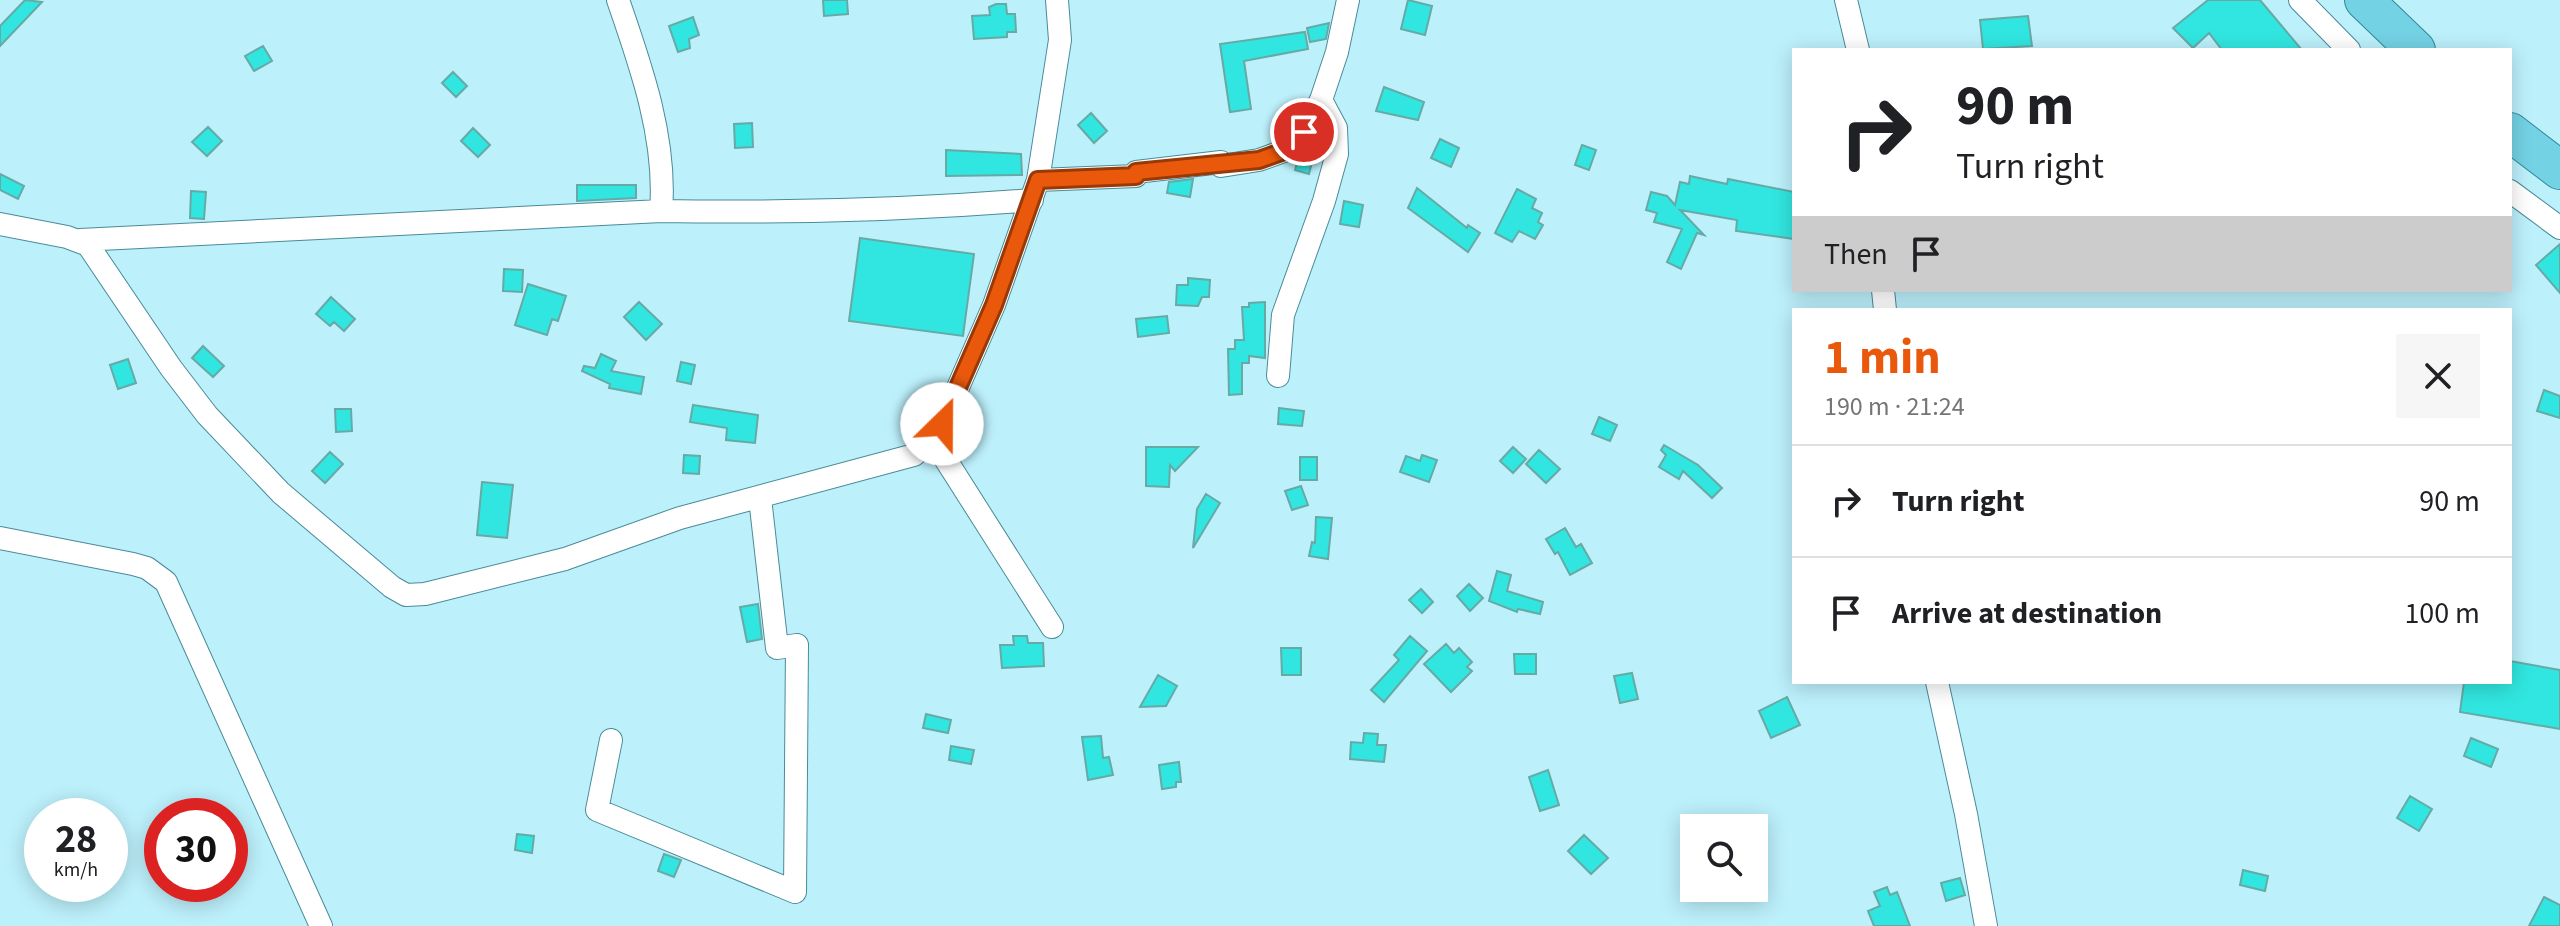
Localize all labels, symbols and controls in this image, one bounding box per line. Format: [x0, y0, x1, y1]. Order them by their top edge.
text: 90 m [1956, 67, 2074, 146]
icon: right [1824, 80, 1928, 184]
pin [1270, 98, 1338, 166]
icon: arrive [1282, 110, 1326, 154]
text: Turn right [1956, 141, 2104, 192]
icon: arrive [1904, 232, 1948, 276]
text: Then [1824, 233, 1888, 276]
text: 1 min [1824, 324, 1941, 392]
button: close [2396, 334, 2480, 418]
position arrow [900, 382, 984, 466]
text: 190 m · 21:24 [1824, 388, 1965, 425]
icon: right [1824, 479, 1868, 523]
text: Turn right [1892, 480, 2024, 523]
text: 90 m [2419, 480, 2480, 523]
icon: arrive [1824, 591, 1868, 635]
text: Arrive at destination [1892, 592, 2162, 635]
text: 100 m [2404, 592, 2480, 635]
speed limit sign: 30 [144, 798, 248, 902]
text: 28 [55, 811, 97, 868]
map controls [1680, 814, 1768, 902]
button: search [1680, 814, 1768, 902]
text: km/h [54, 856, 98, 884]

